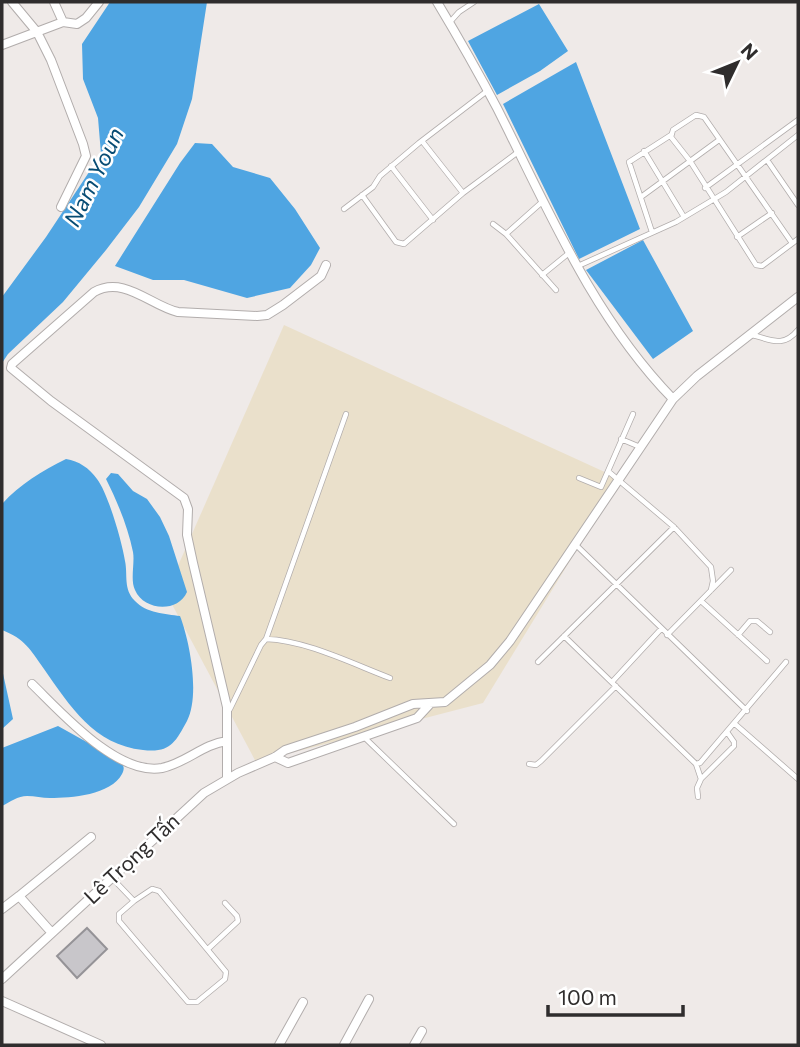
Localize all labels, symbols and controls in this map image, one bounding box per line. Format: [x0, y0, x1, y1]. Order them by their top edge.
north arrow [702, 28, 772, 98]
text: N [737, 38, 763, 64]
water label: Nam Youn [57, 122, 129, 231]
street label: Lê Trọng Tấn [78, 807, 184, 908]
scale bar [548, 974, 683, 1018]
text: 100 m [558, 984, 617, 1009]

